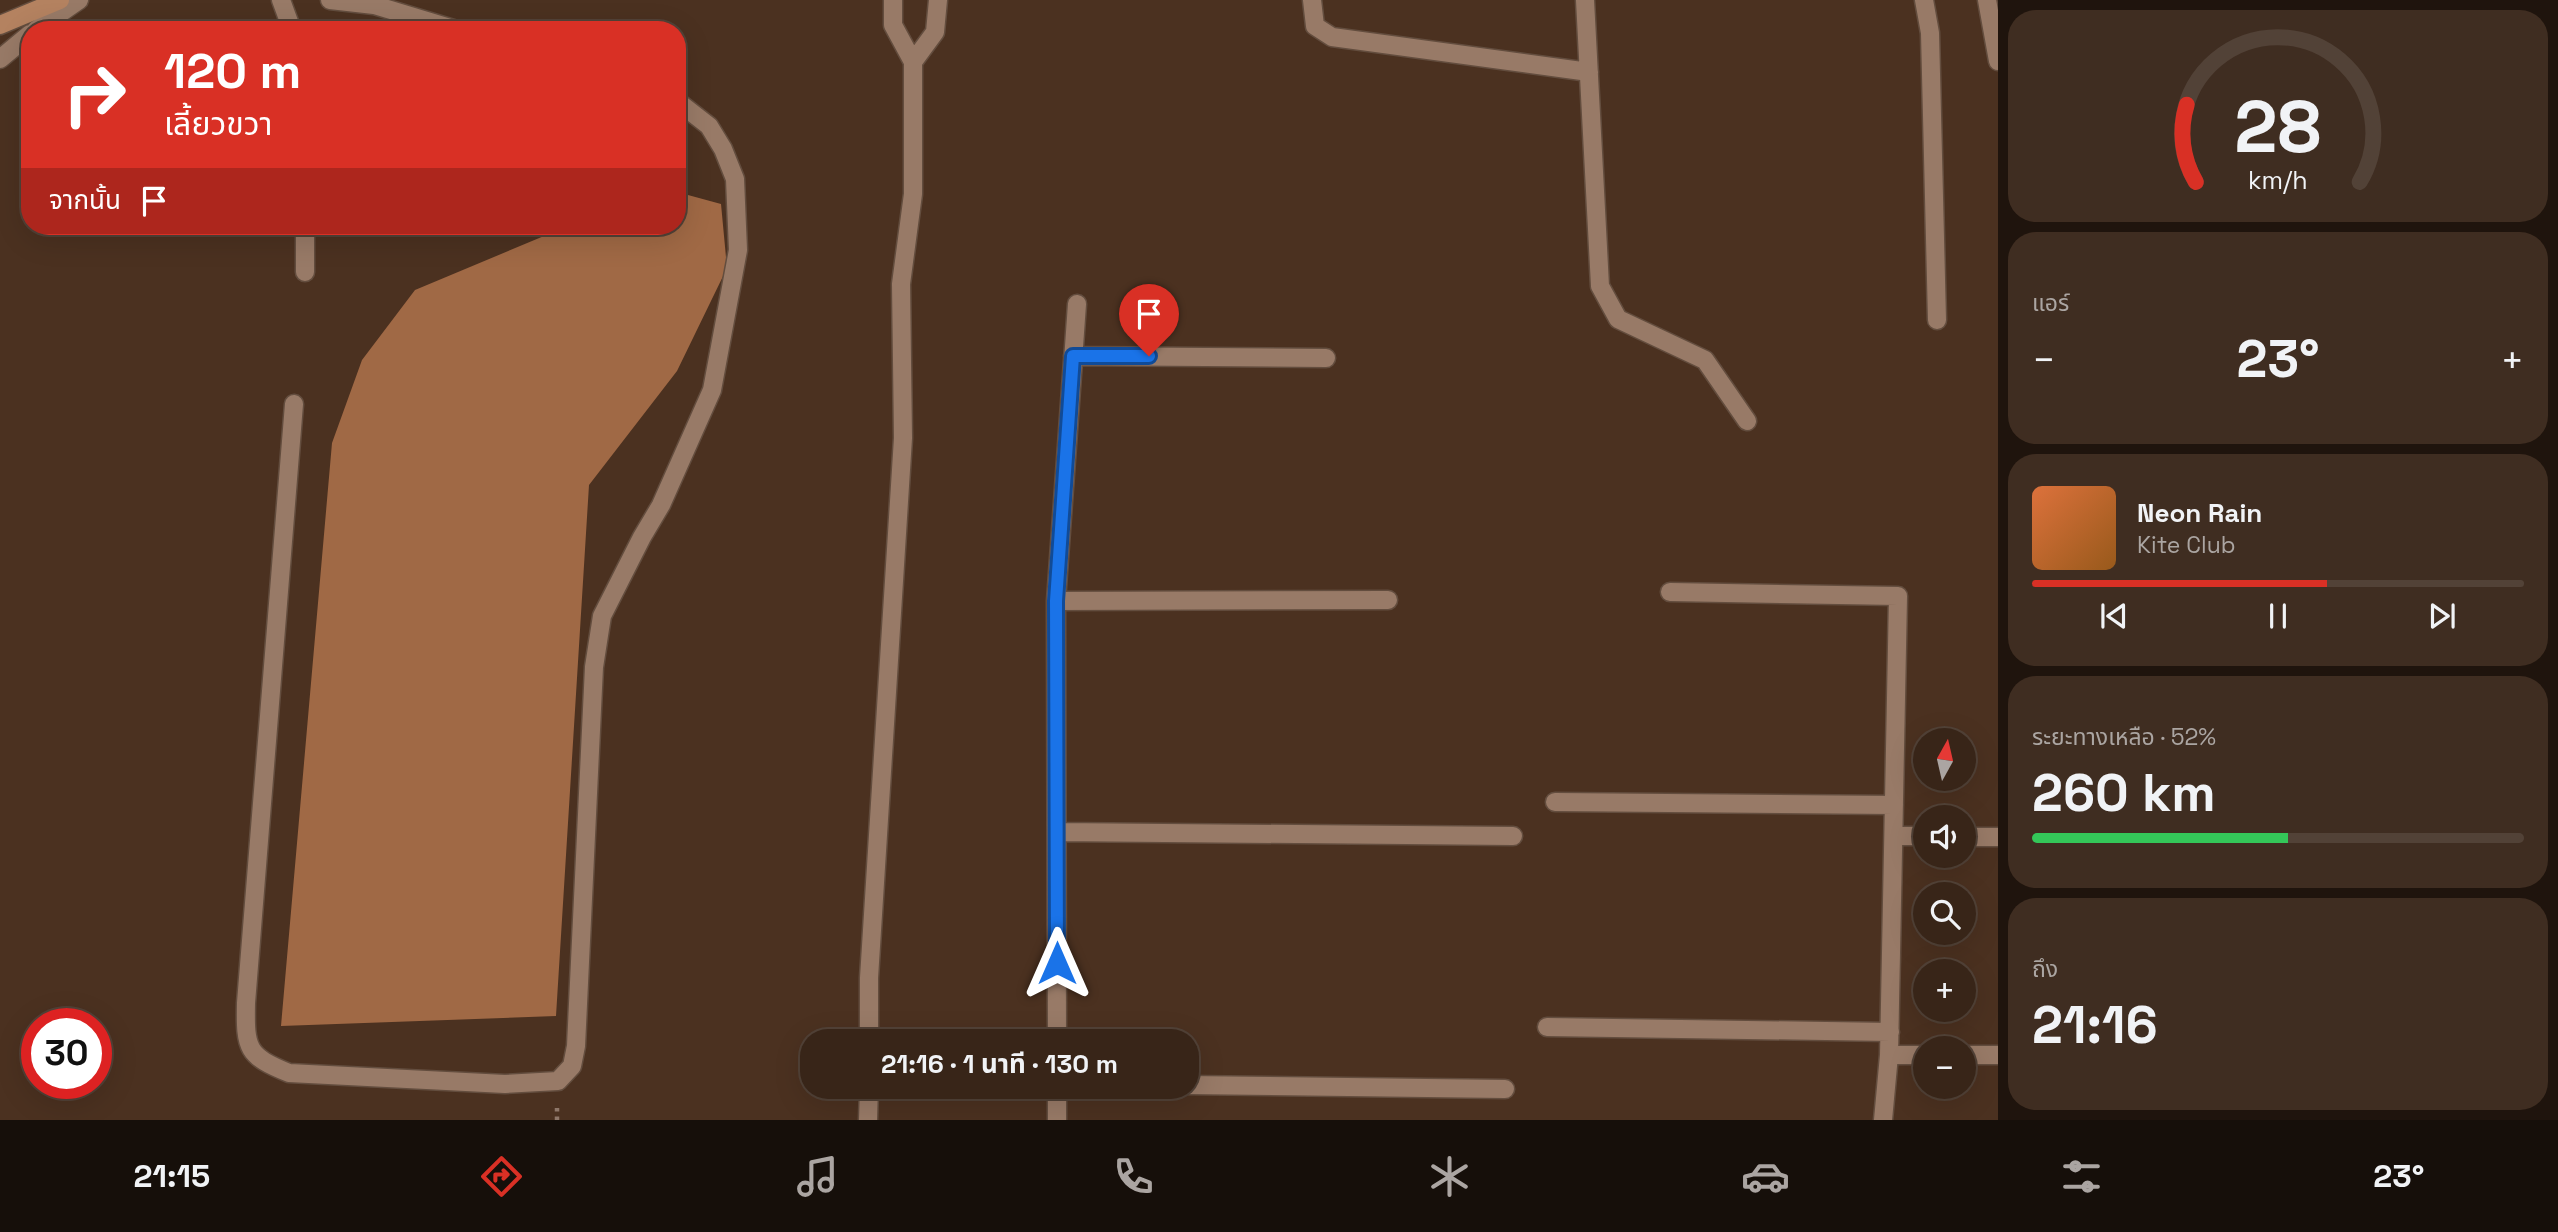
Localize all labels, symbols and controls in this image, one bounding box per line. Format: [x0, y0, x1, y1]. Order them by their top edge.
text: 120 m [164, 40, 301, 102]
icon: right [49, 49, 140, 140]
text: 28 [2235, 80, 2321, 173]
text: เลี้ยวขวา [164, 104, 272, 144]
text: km/h [2248, 164, 2308, 196]
icon: arrive [135, 182, 173, 220]
text: จากนั้น [49, 183, 121, 217]
pin [1119, 284, 1179, 356]
text: แอร์ [2032, 288, 2069, 318]
icon: arrive [1130, 295, 1168, 333]
text: 23° [2237, 326, 2320, 392]
text: − [2032, 336, 2056, 384]
text: + [2500, 336, 2524, 384]
text: Neon Rain [2137, 496, 2262, 530]
text: Kite Club [2137, 530, 2236, 560]
icon: previous [2095, 597, 2133, 635]
icon: pause [2259, 597, 2297, 635]
icon: next [2423, 597, 2461, 635]
text: ระยะทางเหลือ · 52% [2032, 722, 2216, 752]
north arrow [1913, 728, 1976, 791]
map controls [1913, 728, 1976, 1099]
text: 260 km [2032, 760, 2216, 826]
button: sound [1913, 805, 1976, 868]
button: search [1913, 882, 1976, 945]
position arrow [1020, 926, 1094, 1000]
text: ถึง [2032, 954, 2058, 984]
button: + [1913, 959, 1976, 1022]
text: 21:16 [2032, 992, 2158, 1058]
speed limit sign: 30 [21, 1008, 112, 1099]
button: − [1913, 1036, 1976, 1099]
text: 21:16 · 1 นาที · 130 m [881, 1047, 1118, 1081]
icon: directions [477, 1152, 526, 1201]
icon: music [793, 1152, 842, 1201]
icon: phone [1109, 1152, 1158, 1201]
icon: climate [1425, 1152, 1474, 1201]
icon: car [1741, 1152, 1790, 1201]
icon: filters [2057, 1152, 2106, 1201]
text: 21:15 [134, 1156, 210, 1196]
text: 23° [2373, 1156, 2424, 1196]

